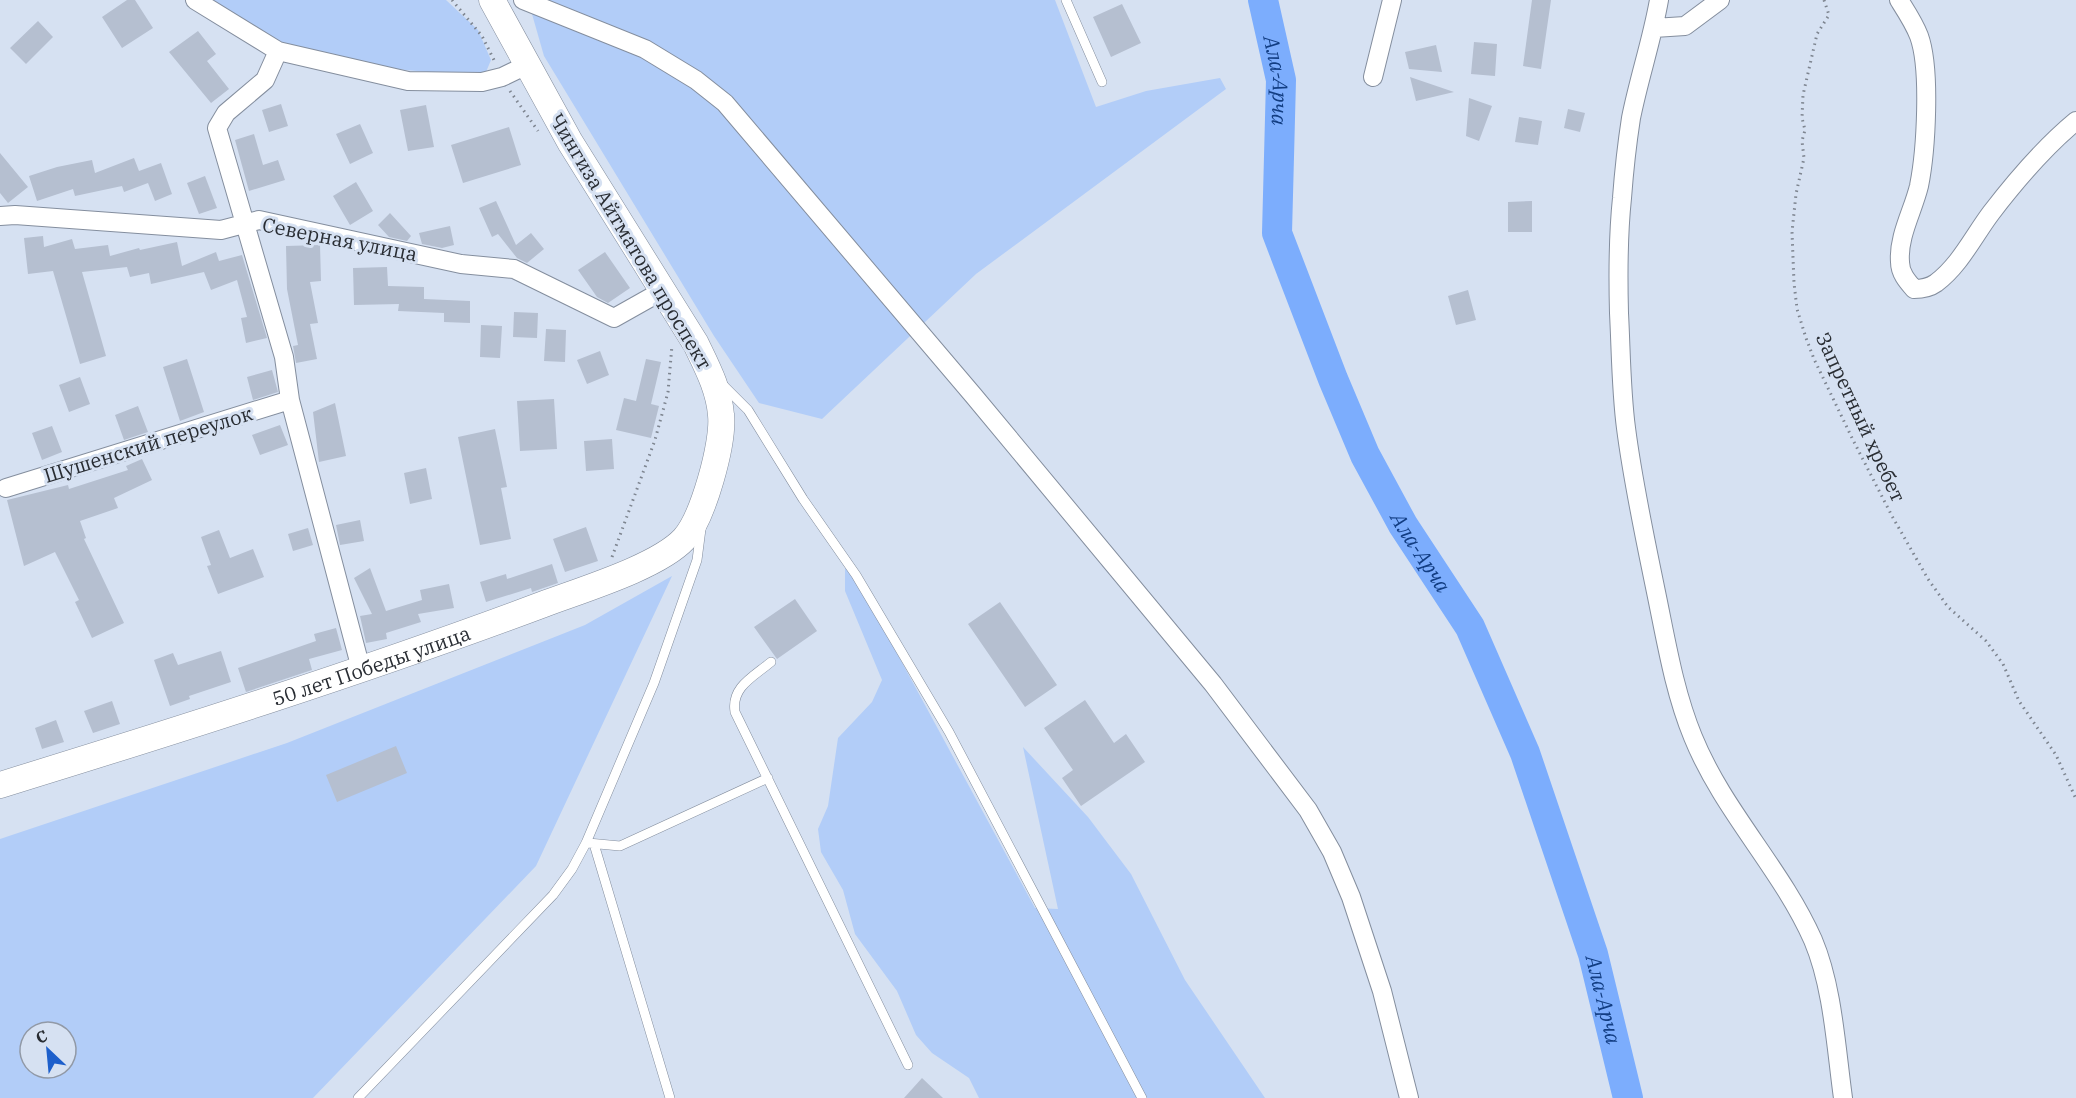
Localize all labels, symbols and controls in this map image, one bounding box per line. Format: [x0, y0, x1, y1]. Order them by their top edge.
water label: Ала-Арча [1257, 31, 1295, 126]
street label: Чингиза Айтматова проспект [544, 108, 718, 374]
street label: Северная улица [260, 211, 420, 267]
street label: Запретный хребет [1810, 328, 1912, 506]
street label: Шушенский переулок [40, 399, 256, 489]
water label: Ала-Арча [1384, 505, 1458, 598]
street label: 50 лет Победы улица [269, 619, 474, 712]
water label: Ала-Арча [1579, 950, 1628, 1047]
north arrow [18, 1020, 78, 1080]
text: С [32, 1025, 51, 1048]

